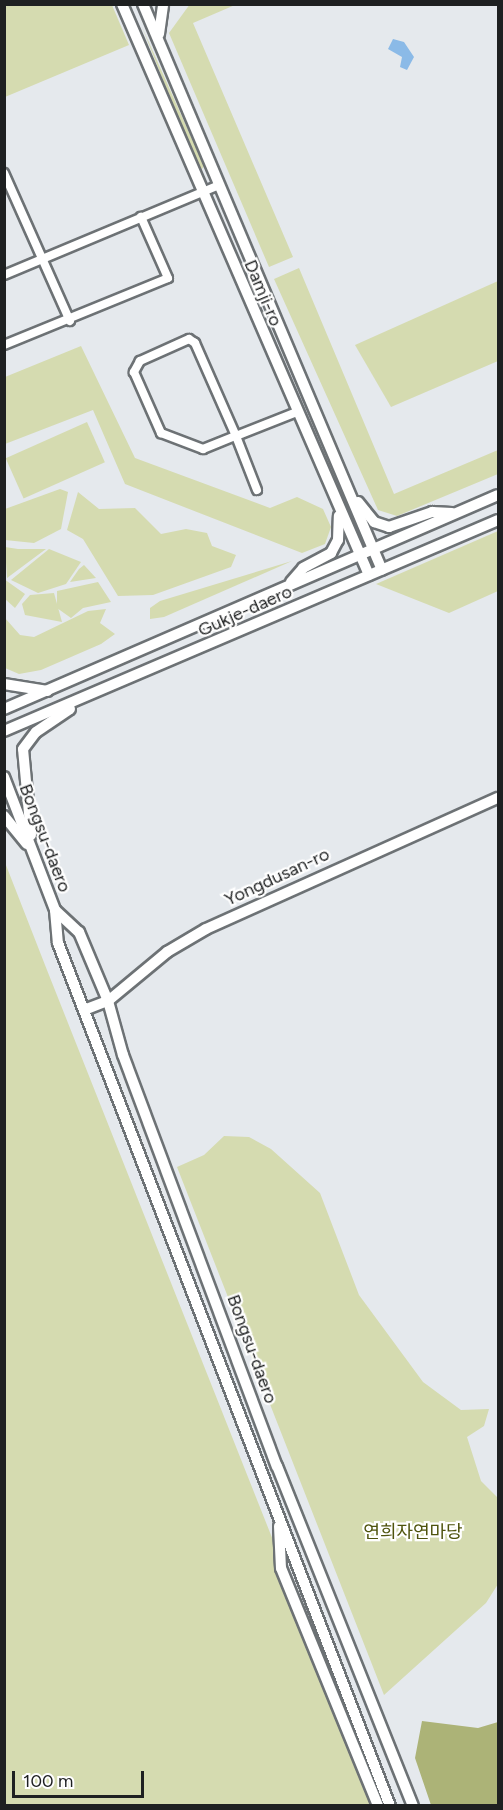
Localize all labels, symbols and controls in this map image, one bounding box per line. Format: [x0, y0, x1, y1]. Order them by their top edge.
street label: Damji-ro [239, 257, 287, 329]
street label: Gukje-daero [195, 581, 295, 641]
street label: Bongsu-daero [14, 781, 76, 895]
street label: Yongdusan-ro [221, 843, 333, 911]
street label: Bongsu-daero [222, 1292, 282, 1406]
park label: 연희자연마당 [363, 1521, 463, 1543]
scale bar [15, 1759, 147, 1797]
text: 100 m [23, 1770, 73, 1792]

